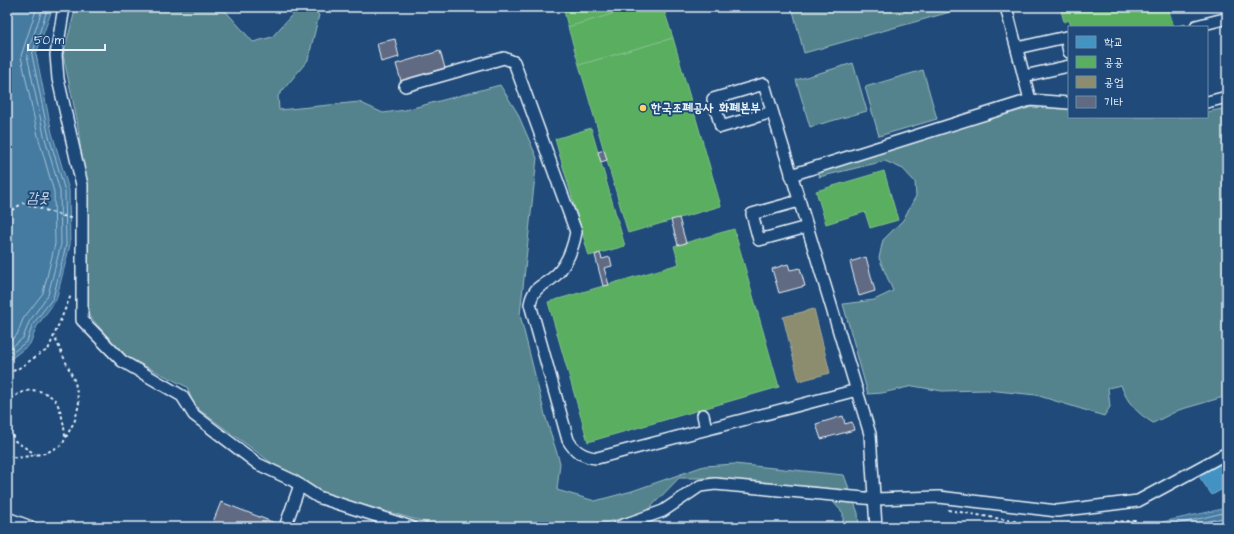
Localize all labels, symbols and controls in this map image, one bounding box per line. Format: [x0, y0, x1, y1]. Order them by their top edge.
scale bar [28, 26, 105, 52]
legend [1068, 26, 1208, 118]
text: 50 m [34, 32, 65, 49]
text: 학교 [1104, 34, 1123, 51]
text: 공공 [1104, 54, 1123, 71]
text: 공업 [1104, 74, 1123, 91]
text: 기타 [1104, 94, 1124, 111]
place label: 한국조폐공사 화폐본부 [650, 99, 761, 117]
marker: 한국조폐공사 화폐본부 [638, 103, 648, 113]
water label: 감못 [27, 188, 50, 208]

